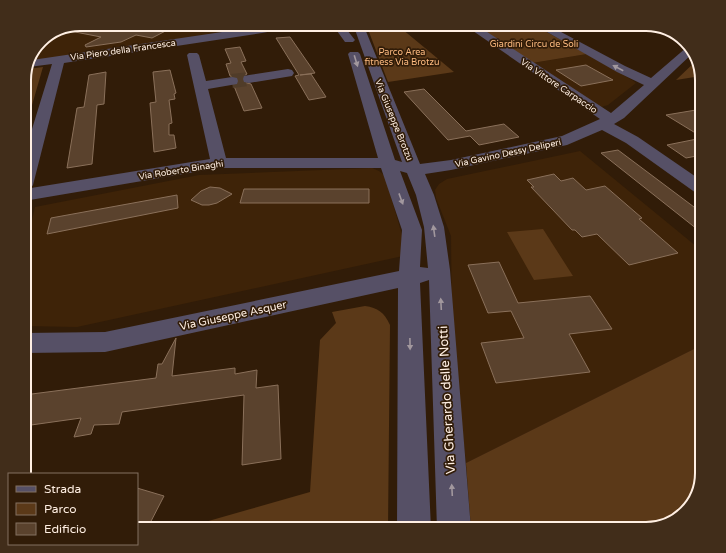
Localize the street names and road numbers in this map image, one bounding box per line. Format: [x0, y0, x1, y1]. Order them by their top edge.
street label: Via Piero della Francesca [70, 38, 176, 63]
street label: Via Vittore Carpaccio [518, 57, 600, 116]
street label: Via Giuseppe Brotzu [372, 78, 415, 163]
street label: Via Gavino Dessy Deliperi [454, 137, 562, 170]
street label: Via Roberto Binaghi [138, 158, 224, 183]
street label: Via Giuseppe Asquer [178, 298, 289, 333]
street label: Via Gherardo delle Notti [435, 325, 459, 475]

